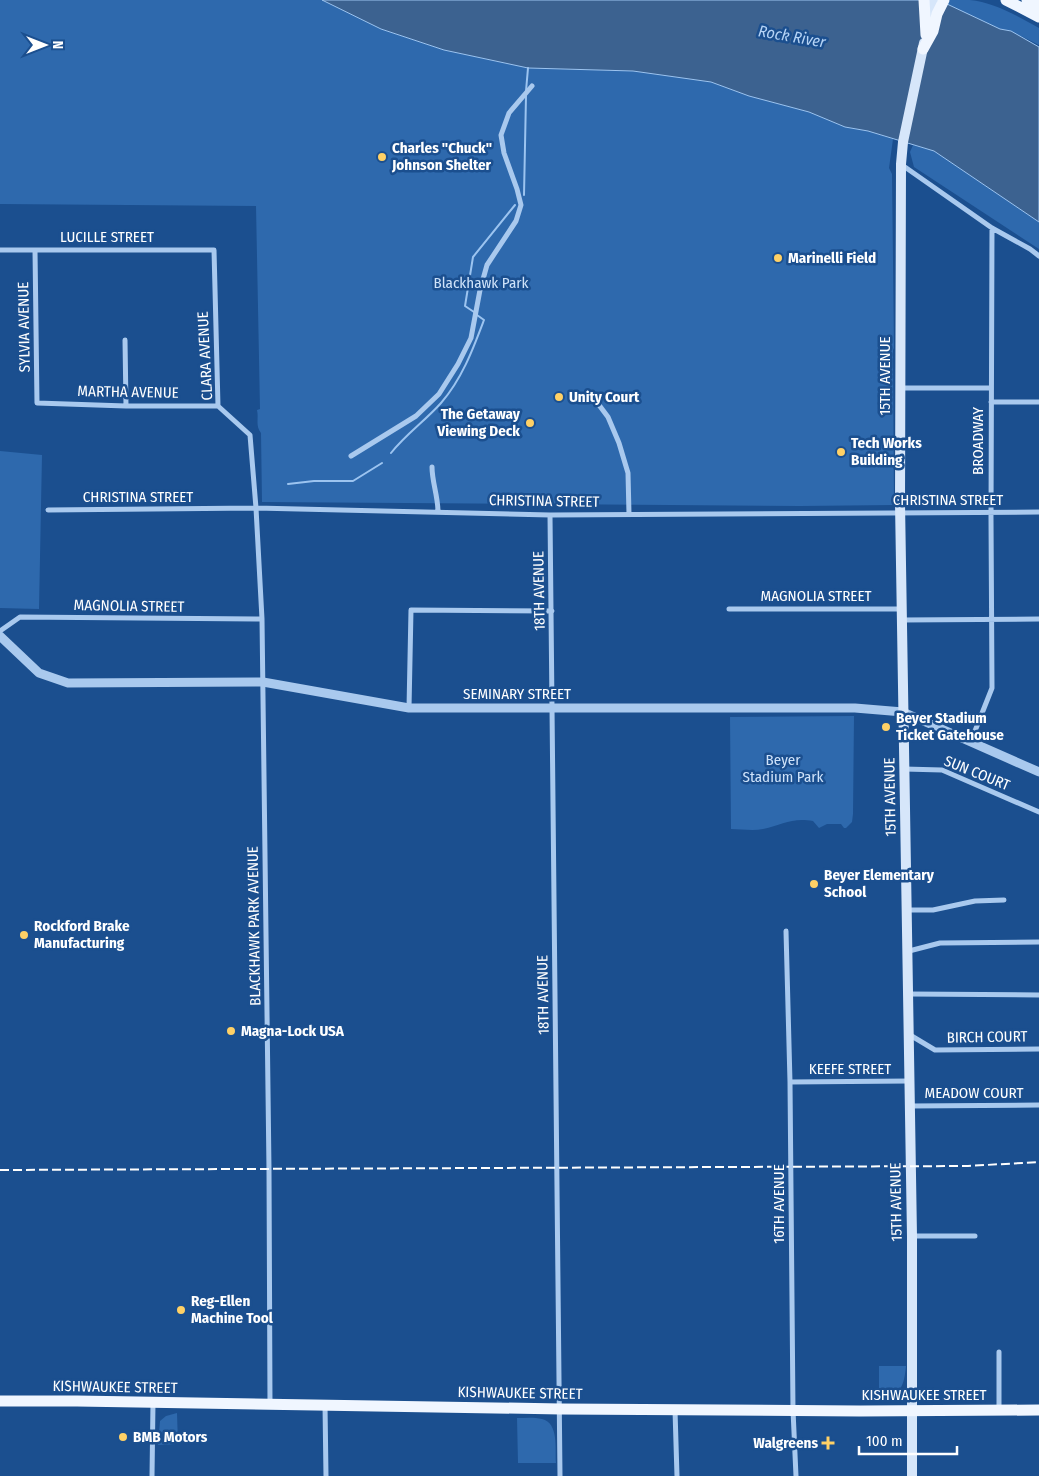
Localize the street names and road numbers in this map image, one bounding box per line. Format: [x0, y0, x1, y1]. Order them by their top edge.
street label: LUCILLE STREET [60, 228, 154, 246]
street label: SYLVIA AVENUE [14, 282, 34, 372]
street label: CLARA AVENUE [194, 311, 216, 401]
street label: 15TH AVENUE [876, 336, 894, 416]
street label: MARTHA AVENUE [77, 382, 179, 402]
street label: BROADWAY [969, 406, 987, 475]
street label: CHRISTINA STREET [83, 488, 193, 506]
street label: CHRISTINA STREET [489, 491, 599, 511]
street label: CHRISTINA STREET [893, 491, 1003, 509]
street label: 18TH AVENUE [529, 551, 549, 631]
street label: MAGNOLIA STREET [761, 587, 871, 605]
street label: MAGNOLIA STREET [73, 596, 185, 616]
street label: SEMINARY STREET [463, 685, 571, 703]
street label: SUN COURT [942, 752, 1013, 794]
street label: 15TH AVENUE [880, 757, 900, 837]
street label: BLACKHAWK PARK AVENUE [244, 846, 264, 1006]
street label: 18TH AVENUE [533, 955, 553, 1035]
street label: BIRCH COURT [946, 1027, 1028, 1047]
street label: KEEFE STREET [809, 1060, 891, 1078]
street label: MEADOW COURT [925, 1084, 1023, 1102]
street label: 15TH AVENUE [886, 1162, 906, 1242]
street label: 16TH AVENUE [770, 1164, 788, 1244]
street label: KISHWAUKEE STREET [52, 1377, 178, 1397]
street label: KISHWAUKEE STREET [457, 1383, 583, 1403]
street label: KISHWAUKEE STREET [862, 1386, 987, 1404]

